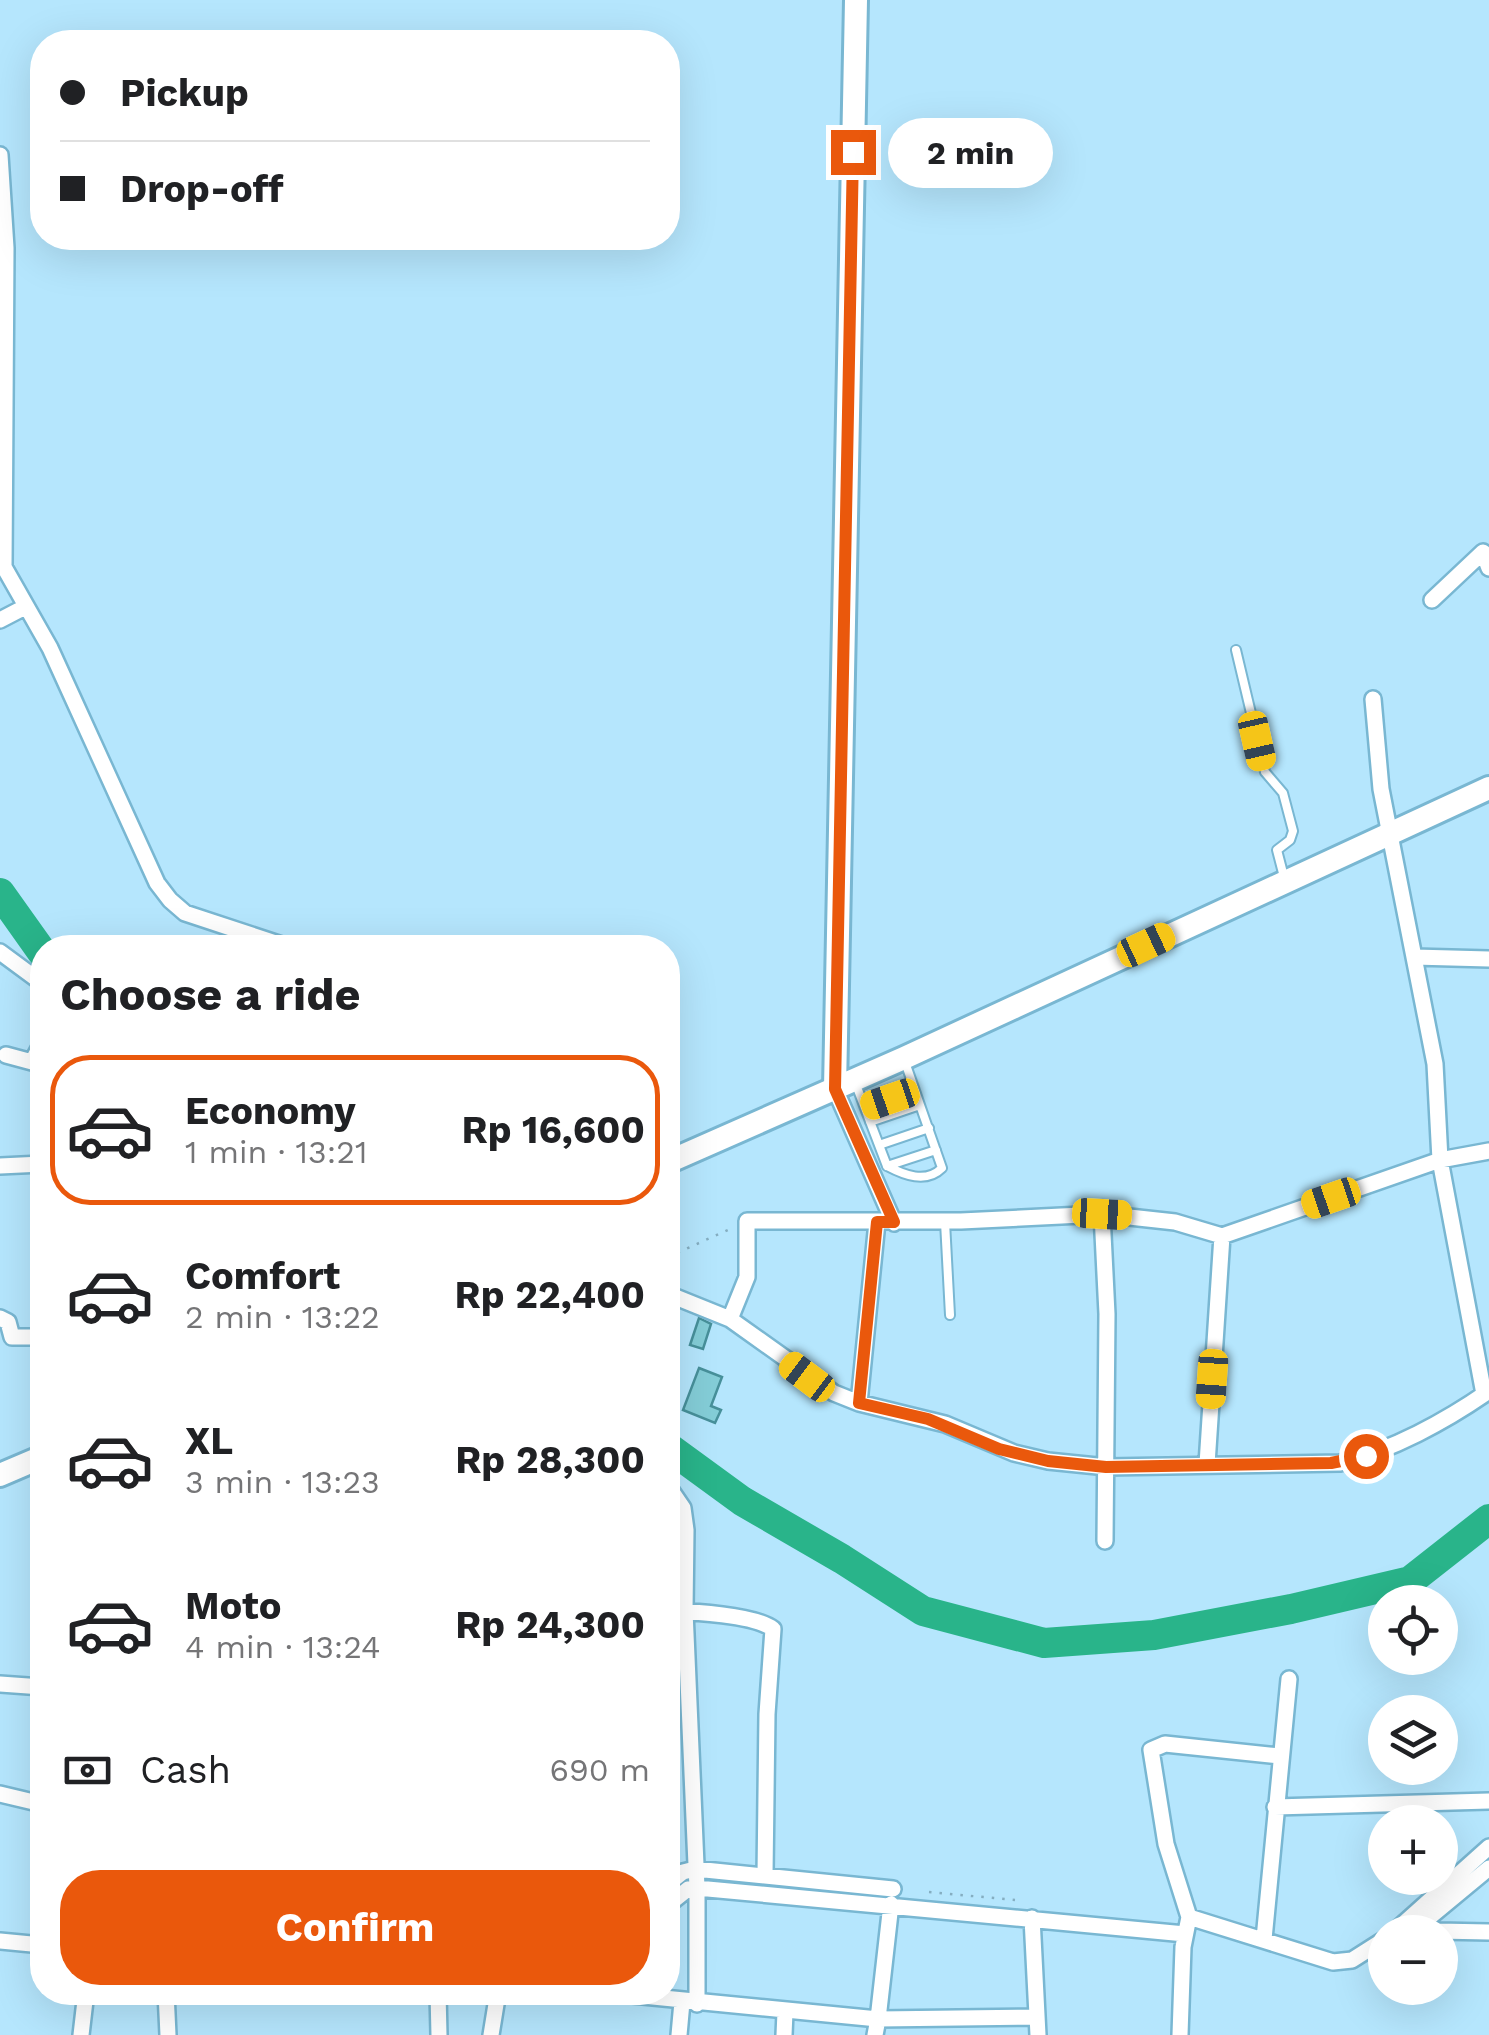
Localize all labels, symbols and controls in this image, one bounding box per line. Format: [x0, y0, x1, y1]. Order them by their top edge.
text: Pickup [120, 71, 249, 115]
callout: 2 min [888, 117, 1053, 187]
route end [831, 130, 876, 175]
text: 2 min [927, 134, 1014, 172]
text: Drop-off [120, 167, 284, 211]
car [1236, 708, 1278, 774]
car [1112, 919, 1180, 971]
text: Choose a ride [60, 968, 360, 1021]
car [857, 1075, 923, 1123]
icon: car [65, 1085, 155, 1175]
text: Economy [185, 1089, 356, 1133]
text: Rp 16,600 [462, 1108, 645, 1152]
text: 1 min · 13:21 [185, 1133, 367, 1171]
car [1298, 1174, 1364, 1222]
car [1071, 1197, 1133, 1231]
icon: car [65, 1250, 155, 1340]
text: Comfort [185, 1254, 340, 1298]
text: Rp 22,400 [455, 1273, 645, 1317]
text: 2 min · 13:22 [185, 1298, 380, 1336]
car [774, 1347, 840, 1407]
car [1195, 1348, 1229, 1410]
icon: car [65, 1415, 155, 1505]
text: XL [185, 1419, 233, 1463]
route start [1344, 1434, 1389, 1479]
text: Rp 28,300 [455, 1438, 645, 1482]
text: 3 min · 13:23 [185, 1463, 380, 1501]
icon: car [65, 1580, 155, 1670]
text: Moto [185, 1584, 281, 1628]
map controls [1368, 1585, 1458, 2005]
button: locate [1368, 1585, 1458, 1675]
text: Rp 24,300 [455, 1603, 645, 1647]
text: 4 min · 13:24 [185, 1628, 381, 1666]
button: layers [1368, 1695, 1458, 1785]
icon: cash [60, 1743, 115, 1798]
text: Cash [140, 1748, 231, 1792]
text: 690 m [549, 1751, 650, 1789]
button: + [1368, 1805, 1458, 1895]
button: Confirm [60, 1870, 650, 1985]
button: − [1368, 1915, 1458, 2005]

